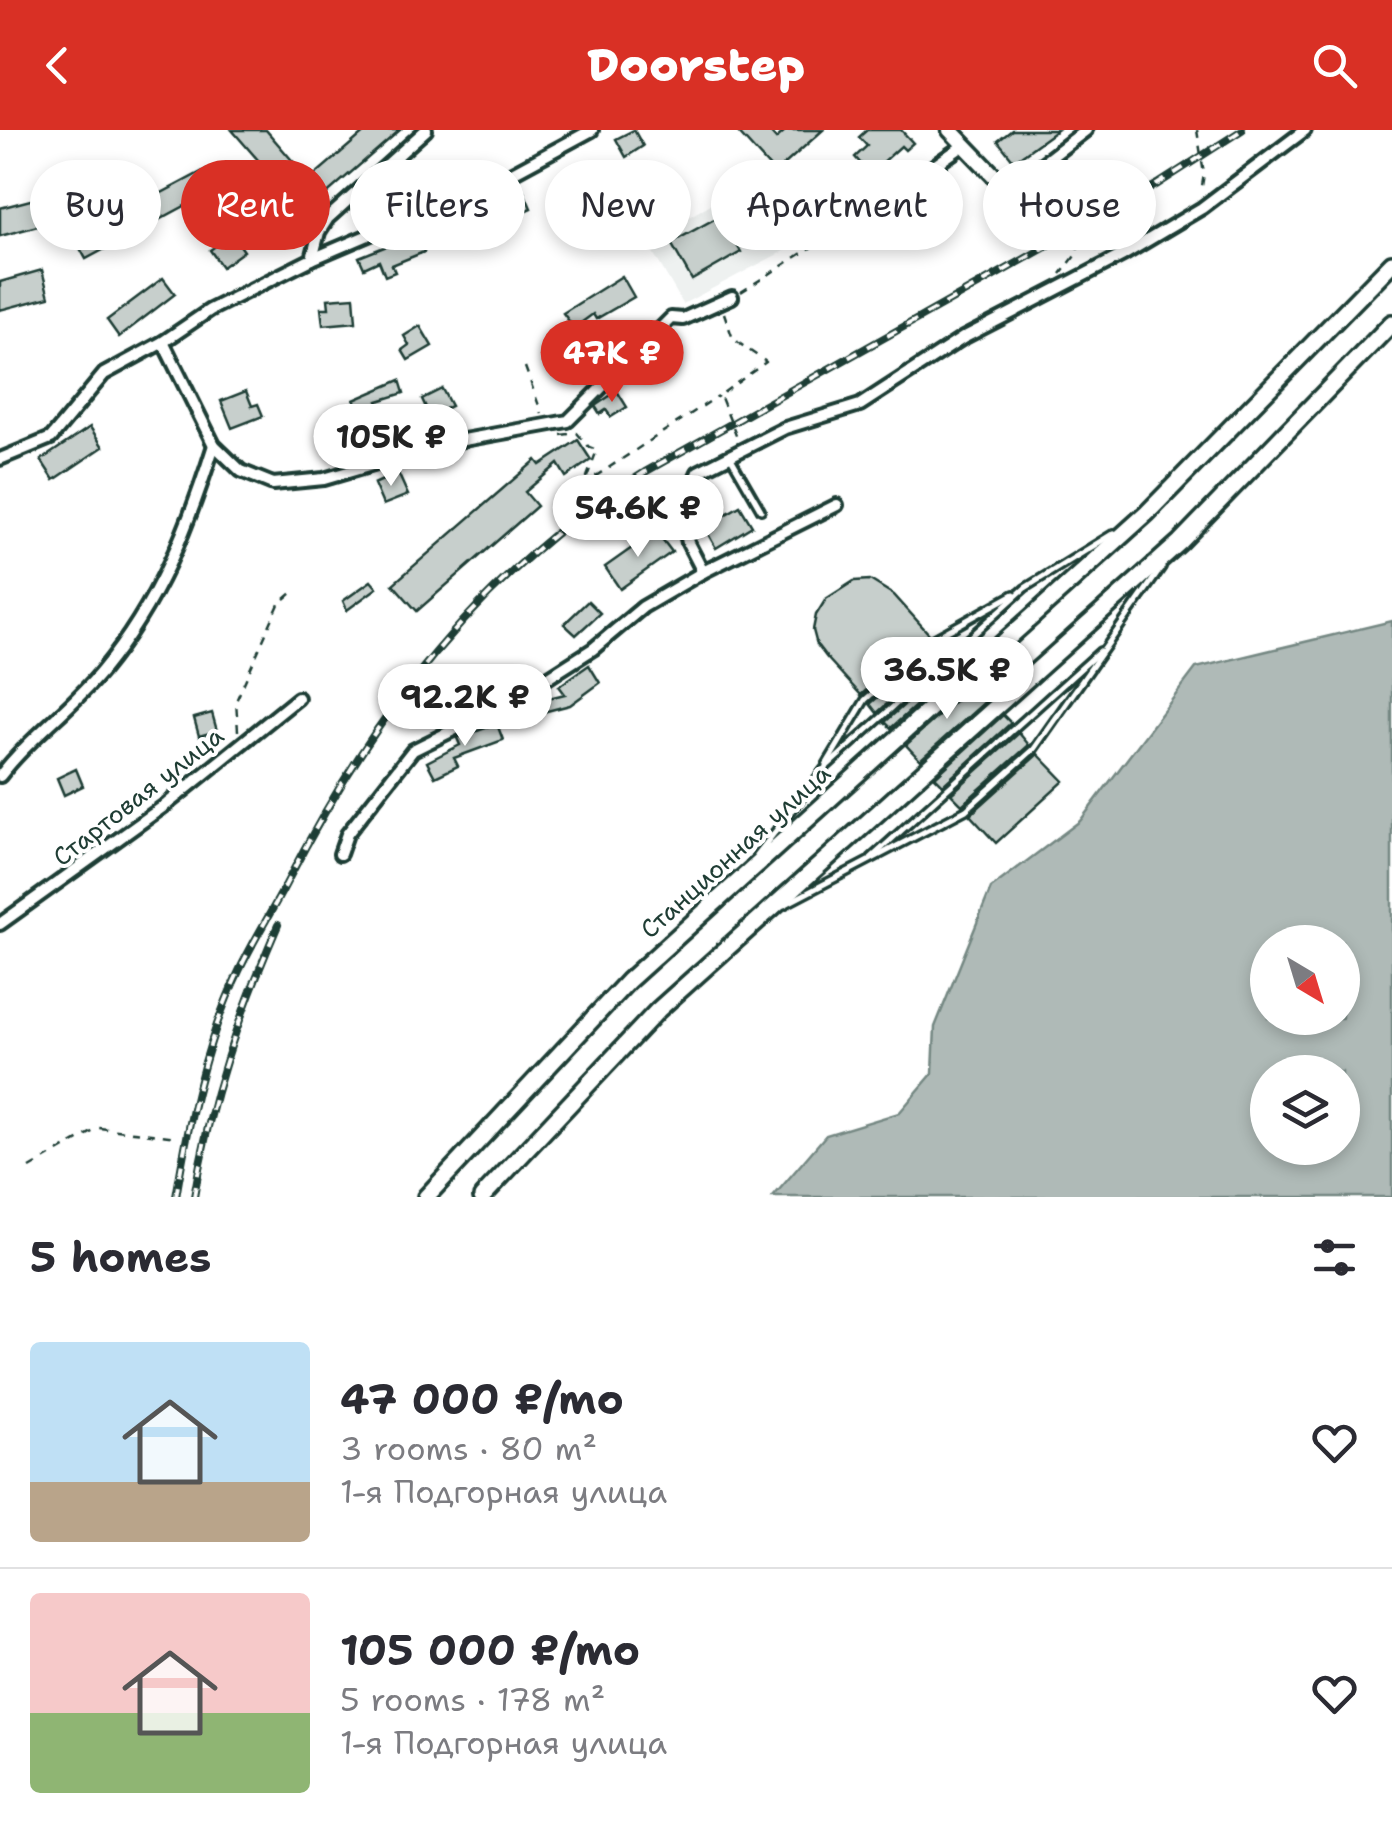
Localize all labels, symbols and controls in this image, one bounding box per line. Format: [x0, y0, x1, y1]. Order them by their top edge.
text: Doorstep [587, 35, 805, 95]
icon: back [30, 38, 85, 93]
icon: search [1307, 38, 1362, 93]
chip: Buy [30, 160, 161, 250]
chip: Rent [181, 160, 330, 250]
chip: Filters [350, 160, 525, 250]
chip: New [545, 160, 691, 250]
chip: Apartment [711, 160, 963, 250]
chip: House [983, 160, 1156, 250]
pin: 47K ₽ [542, 320, 682, 405]
text: 47K ₽ [563, 331, 661, 374]
pin: 105K ₽ [310, 404, 472, 489]
text: 105K ₽ [335, 415, 447, 458]
pin: 54.6K ₽ [546, 475, 730, 560]
text: 54.6K ₽ [575, 486, 701, 529]
pin: 36.5K ₽ [855, 637, 1039, 722]
text: 36.5K ₽ [883, 648, 1011, 691]
pin: 92.2K ₽ [373, 664, 557, 749]
text: 92.2K ₽ [400, 675, 530, 718]
street label: Стартовая улица [46, 718, 231, 873]
street label: Станционная улица [633, 756, 838, 946]
north arrow [1250, 925, 1360, 1035]
map controls [1250, 925, 1360, 1165]
button: layers [1250, 1055, 1360, 1165]
text: 5 homes [30, 1229, 211, 1285]
icon: filters [1307, 1230, 1362, 1285]
text: 47 000 ₽/mo [340, 1371, 624, 1427]
icon: home [110, 1382, 230, 1502]
icon: heart [1307, 1415, 1362, 1470]
text: 3 rooms · 80 m² [340, 1427, 597, 1470]
text: 1-я Подгорная улица [340, 1470, 667, 1513]
text: 105 000 ₽/mo [340, 1622, 640, 1678]
icon: home [110, 1633, 230, 1753]
icon: heart [1307, 1666, 1362, 1721]
text: 5 rooms · 178 m² [340, 1678, 605, 1721]
text: 1-я Подгорная улица [340, 1721, 667, 1764]

